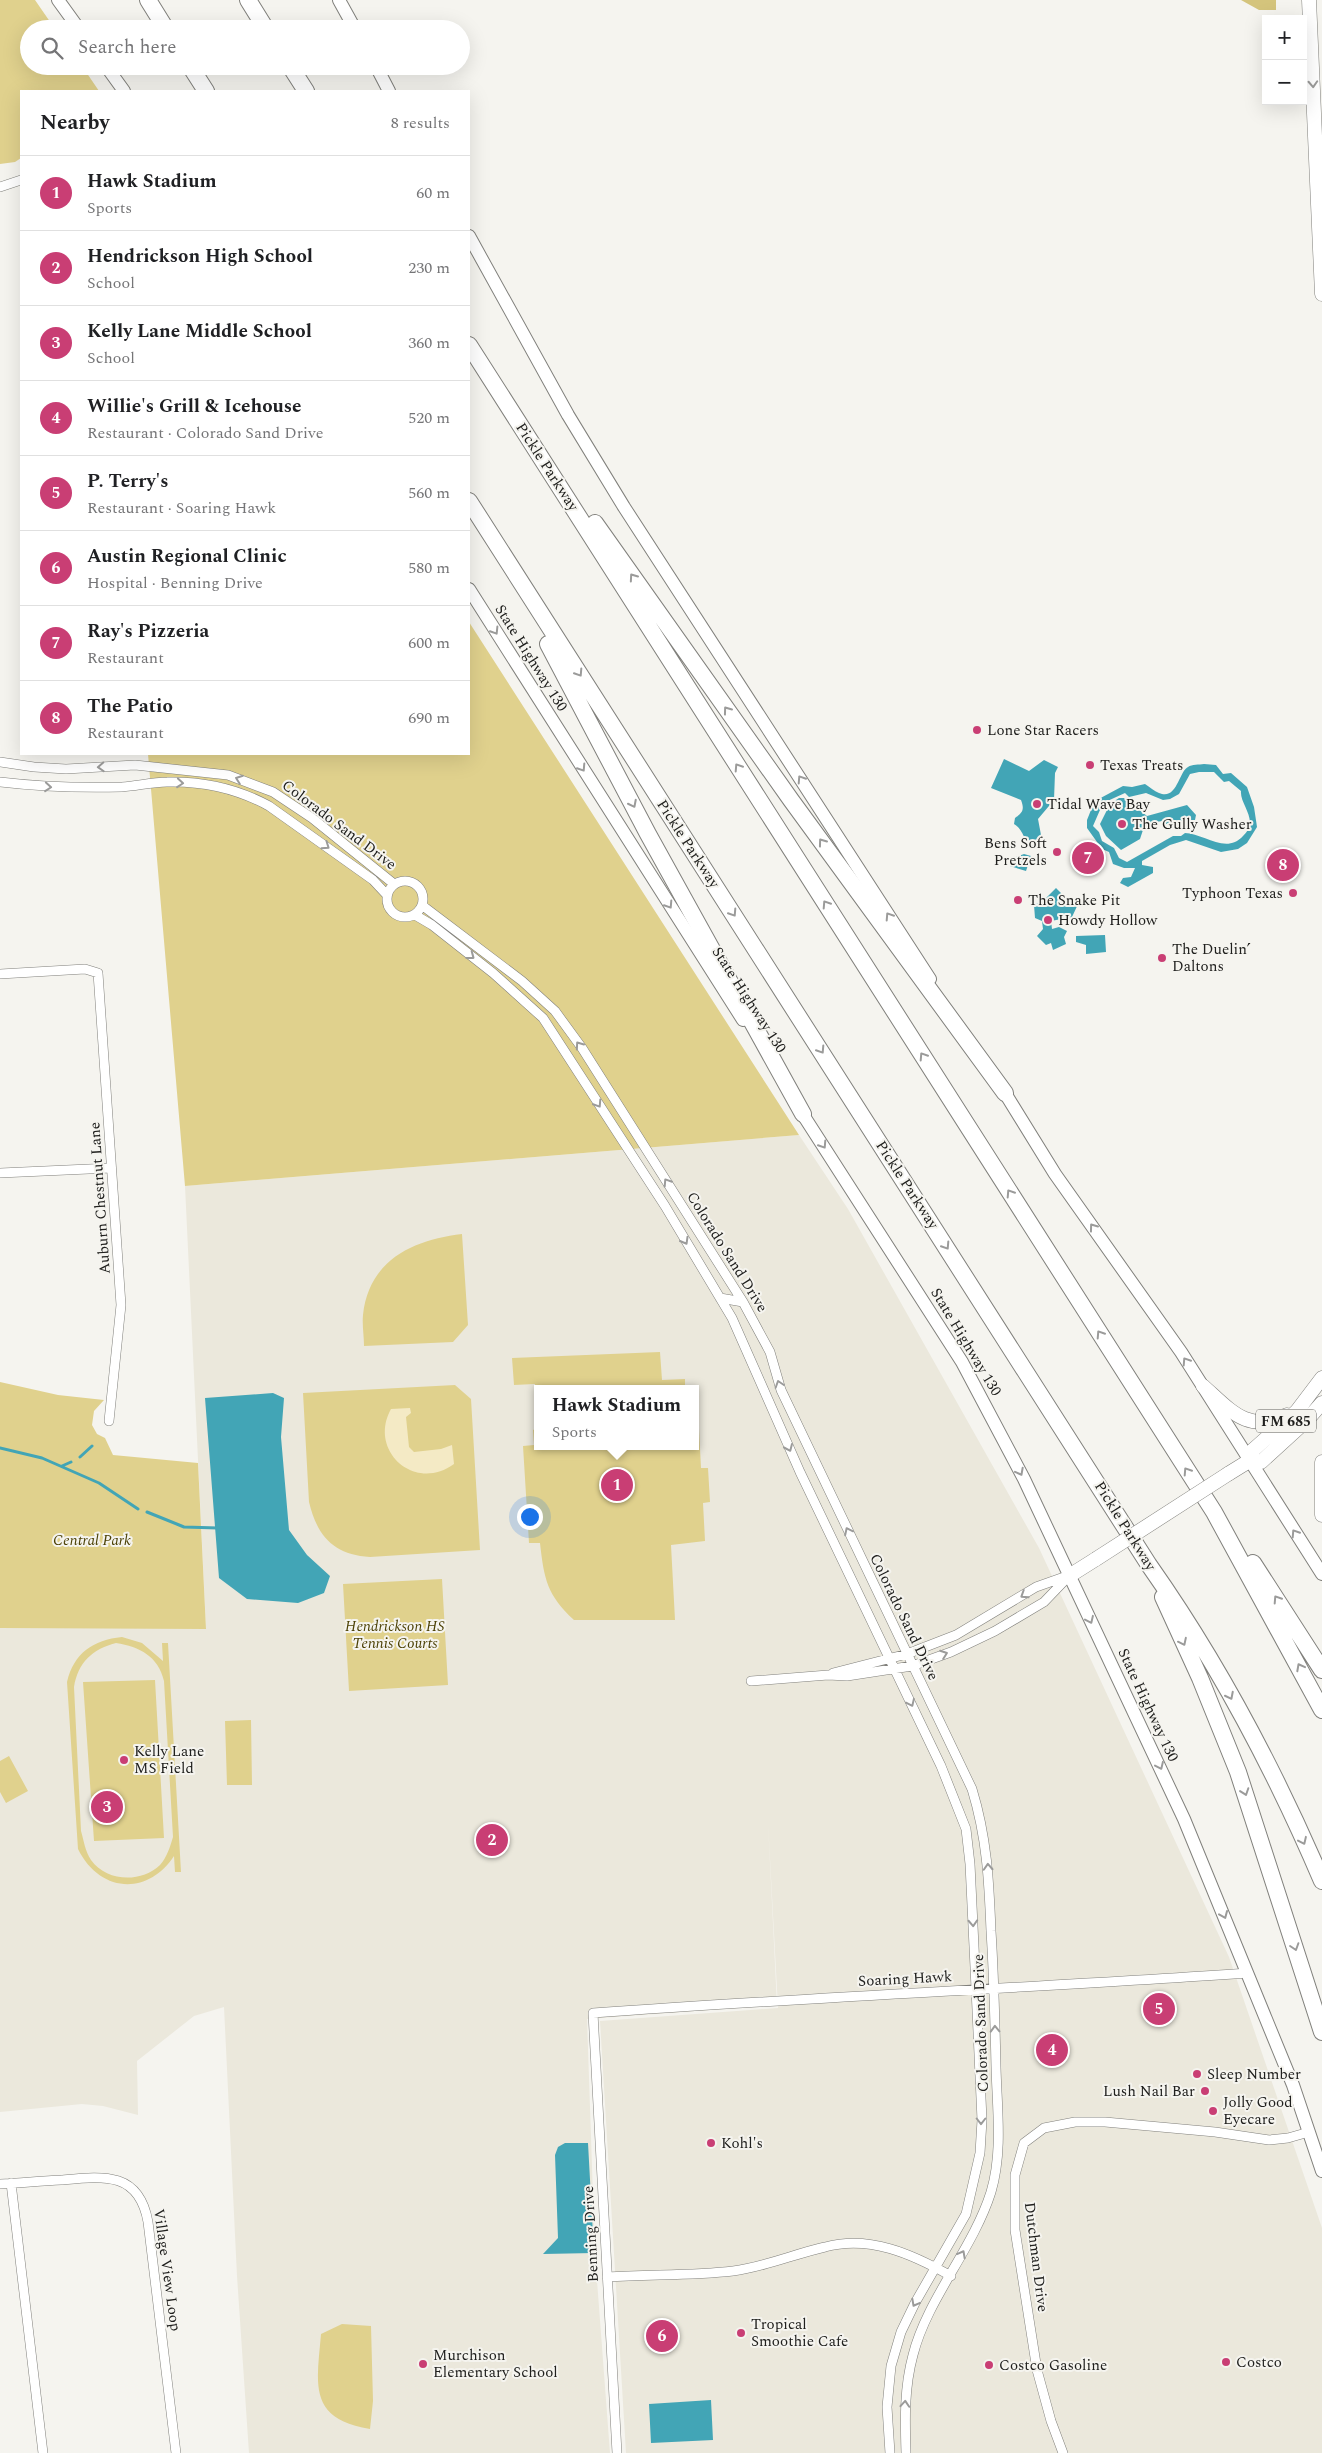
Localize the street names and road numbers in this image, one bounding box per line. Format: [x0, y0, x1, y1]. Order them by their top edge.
street label: Pickle Parkway [510, 418, 585, 517]
street label: State Highway 130 [489, 600, 573, 716]
street label: Colorado Sand Drive [277, 774, 401, 876]
street label: Pickle Parkway [651, 795, 726, 894]
street label: State Highway 130 [706, 942, 792, 1058]
street label: Auburn Chestnut Lane [83, 1121, 117, 1275]
street label: Pickle Parkway [870, 1136, 945, 1235]
street label: Colorado Sand Drive [681, 1187, 773, 1317]
street label: State Highway 130 [925, 1284, 1007, 1400]
road number: FM 685 [1256, 1410, 1316, 1432]
street label: Pickle Parkway [1088, 1477, 1162, 1576]
street label: Colorado Sand Drive [863, 1550, 945, 1684]
street label: State Highway 130 [1112, 1645, 1184, 1765]
street label: Colorado Sand Drive [967, 1953, 995, 2093]
street label: Soaring Hawk [857, 1965, 953, 1993]
street label: Benning Drive [577, 2185, 605, 2283]
street label: Dutchman Drive [1018, 2201, 1054, 2313]
street label: Village View Loop [147, 2207, 187, 2333]

